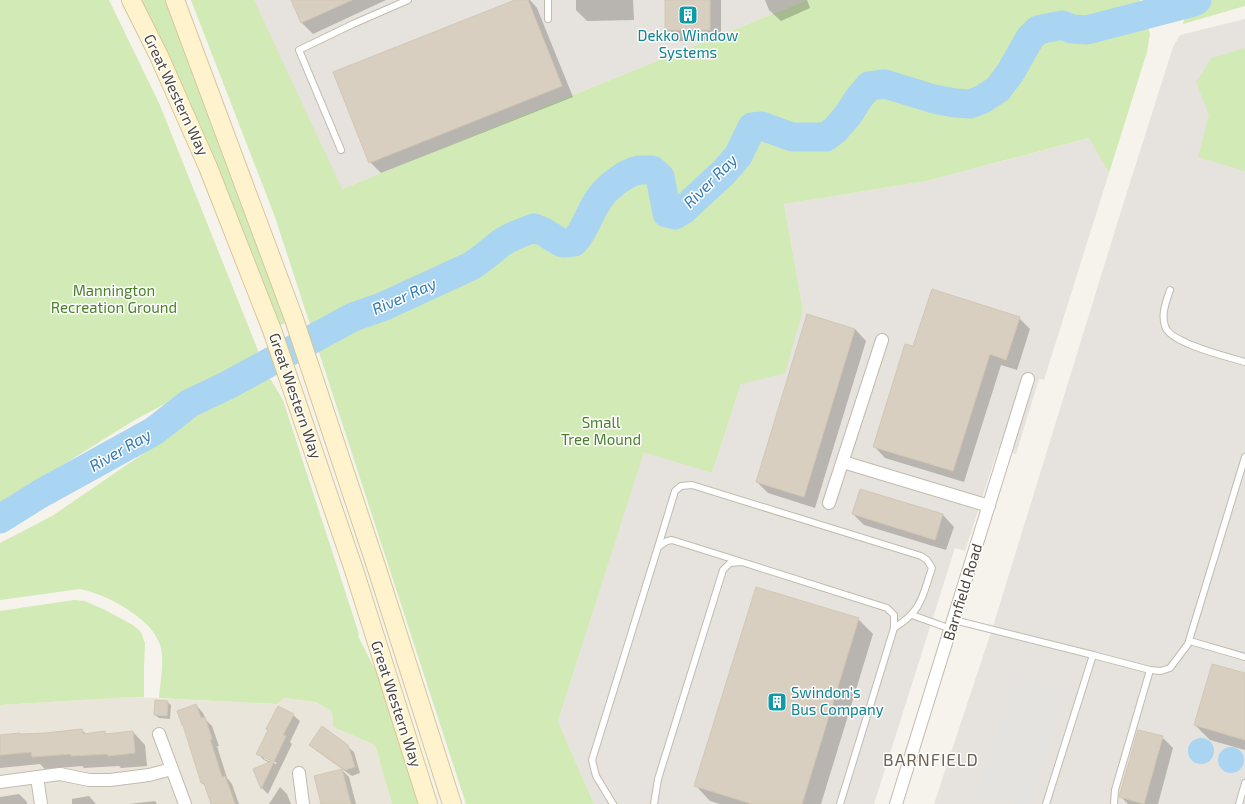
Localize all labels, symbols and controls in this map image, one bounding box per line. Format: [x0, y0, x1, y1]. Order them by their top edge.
building icon: Dekko Window Systems [677, 4, 699, 26]
place label: Dekko Window Systems [638, 26, 738, 61]
street label: Great Western Way [141, 31, 213, 158]
water label: River Ray [679, 150, 741, 212]
water label: River Ray [369, 273, 440, 319]
park label: Mannington Recreation Ground [51, 281, 177, 316]
street label: Great Western Way [266, 330, 326, 461]
park label: Small Tree Mound [561, 413, 641, 448]
water label: River Ray [86, 424, 155, 476]
street label: Barnfield Road [939, 541, 985, 642]
street label: Great Western Way [368, 638, 426, 769]
place label: Swindon's Bus Company [791, 683, 884, 718]
building icon: Swindon's Bus Company [766, 691, 788, 713]
district label: BARNFIELD [883, 749, 979, 769]

